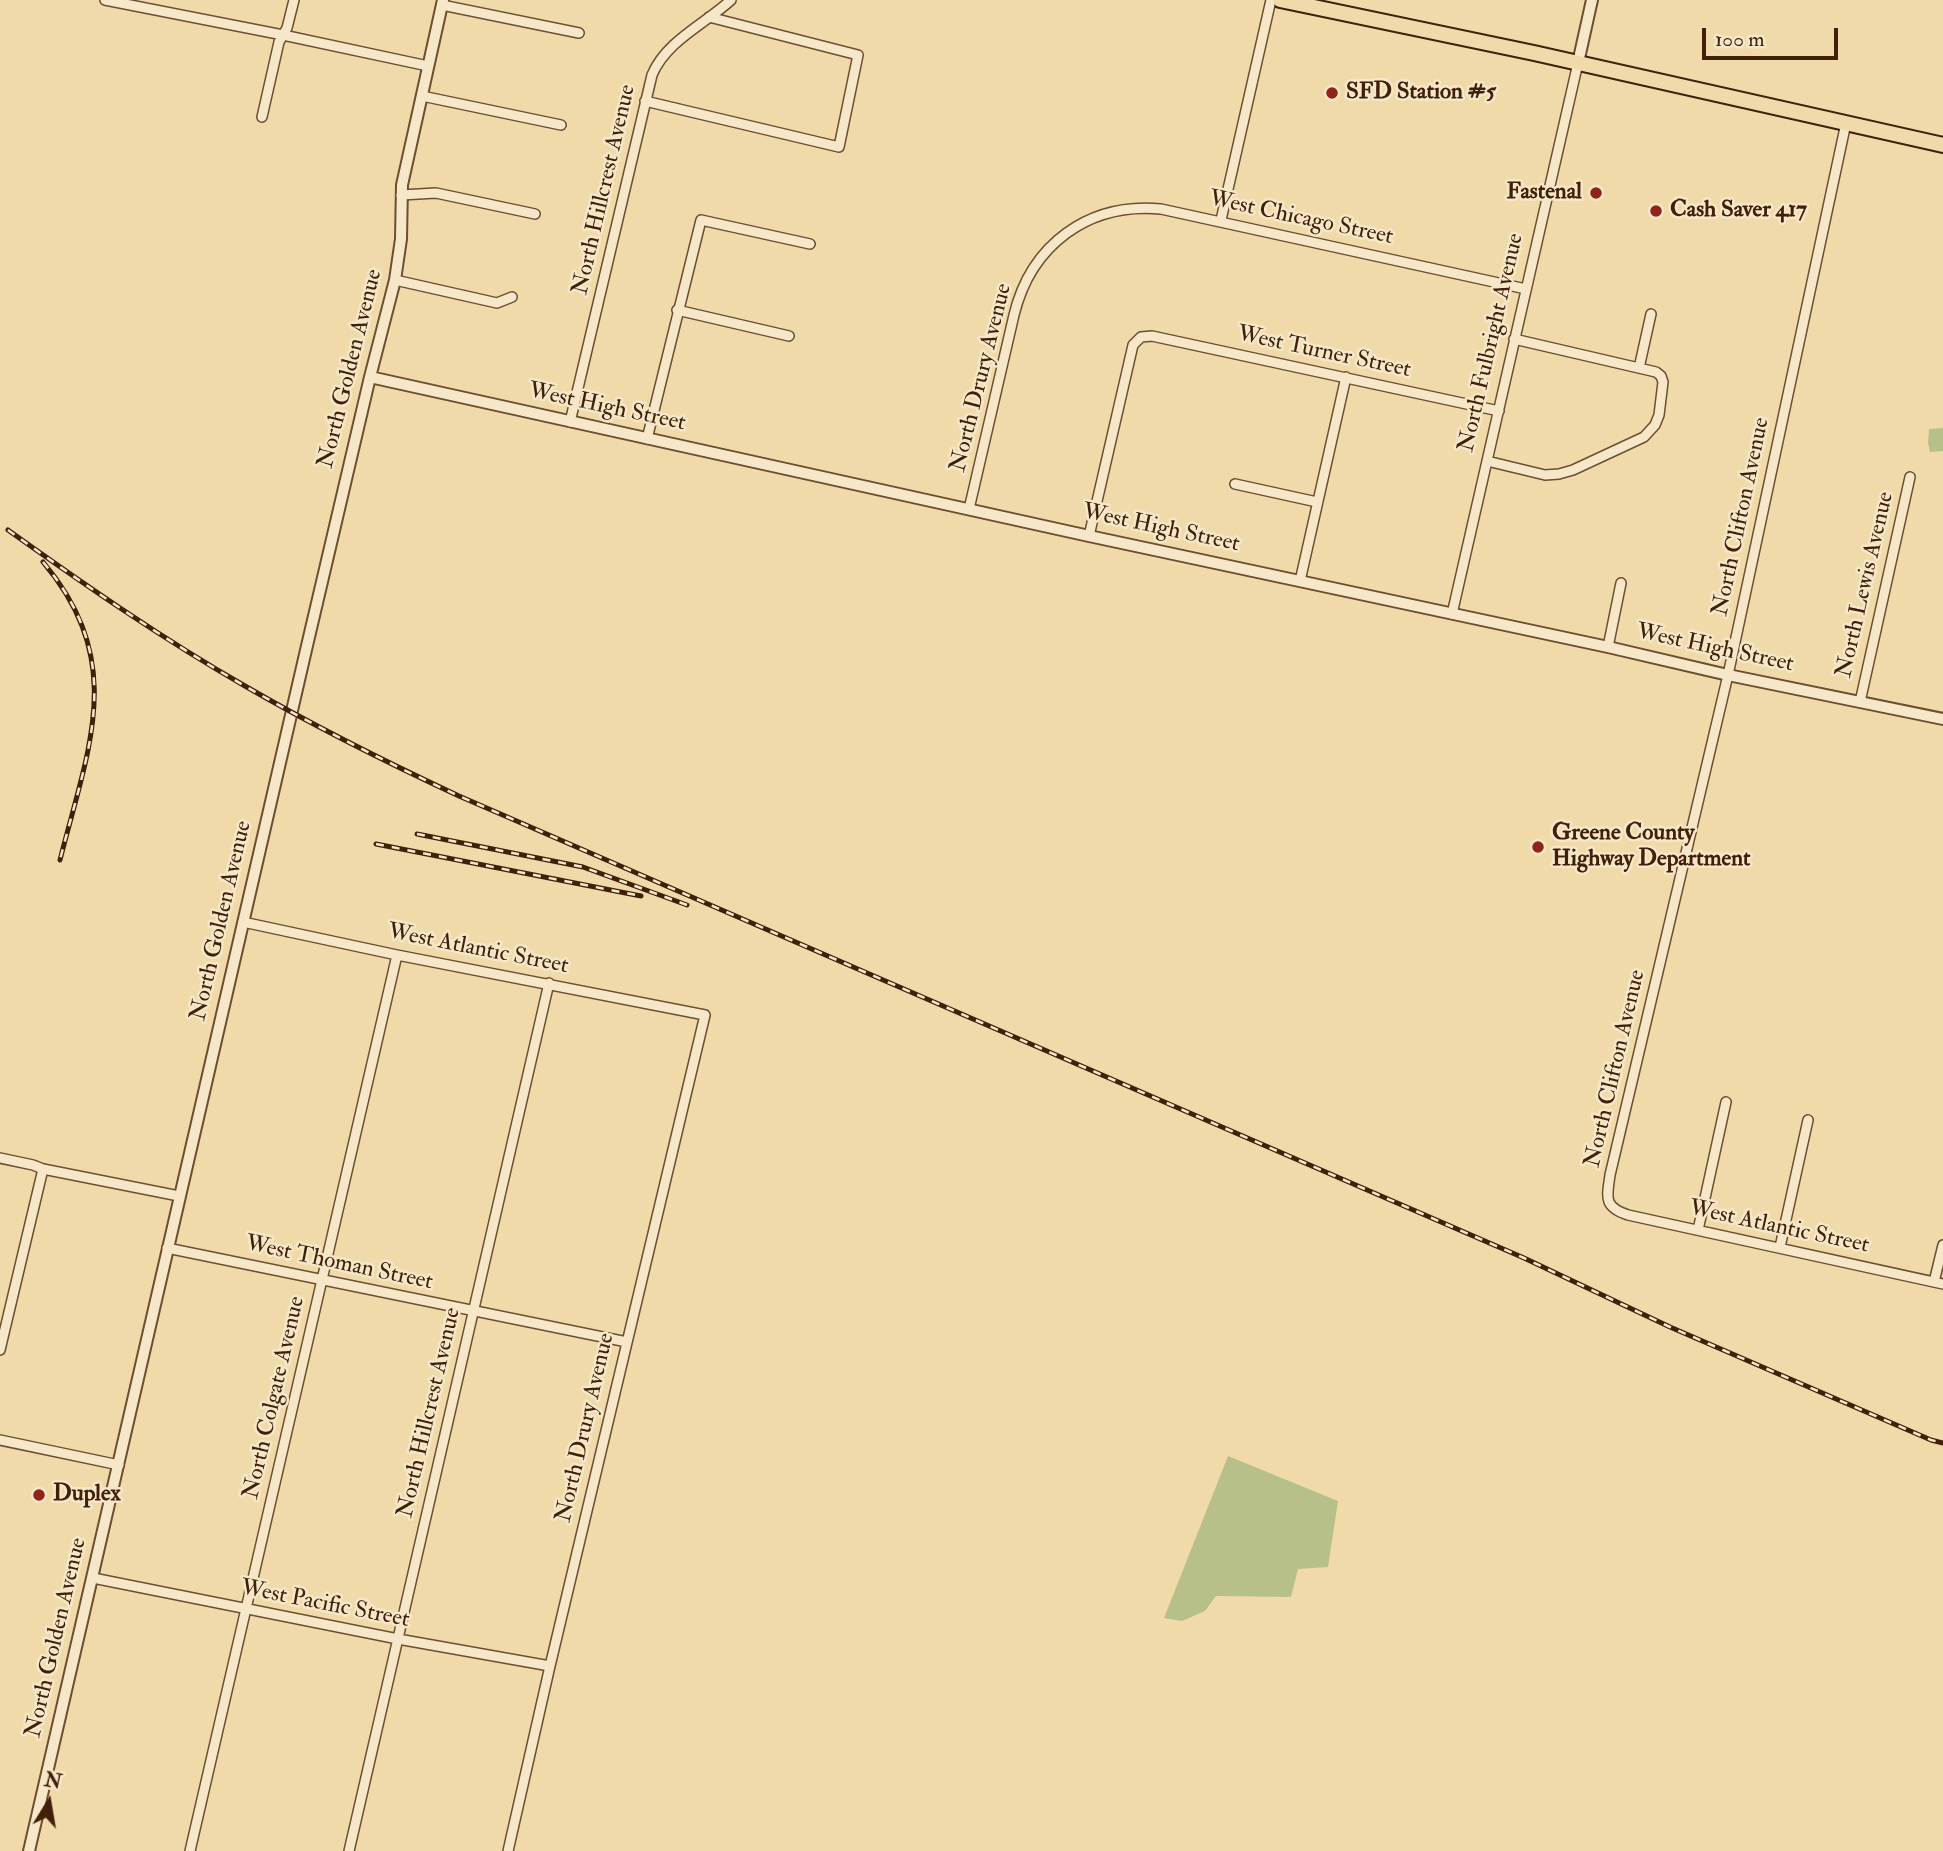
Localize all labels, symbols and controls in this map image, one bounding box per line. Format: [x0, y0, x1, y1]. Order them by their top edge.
scale bar [1705, 14, 1842, 58]
text: 100 m [1715, 26, 1765, 53]
place label: SFD Station #5 [1346, 79, 1496, 107]
street label: North Hillcrest Avenue [567, 82, 643, 298]
marker: SFD Station #5 [1324, 85, 1340, 101]
place label: Fastenal [1507, 179, 1582, 207]
marker: Fastenal [1588, 185, 1604, 201]
street label: West Chicago Street [1206, 186, 1396, 252]
place label: Cash Saver 417 [1670, 197, 1807, 225]
marker: Cash Saver 417 [1648, 203, 1664, 219]
street label: North Fulbright Avenue [1453, 231, 1531, 455]
street label: North Golden Avenue [313, 267, 389, 471]
street label: North Drury Avenue [945, 281, 1019, 475]
street label: West Turner Street [1235, 321, 1413, 385]
street label: West High Street [526, 378, 688, 438]
street label: North Clifton Avenue [1707, 415, 1777, 619]
street label: North Lewis Avenue [1831, 489, 1901, 681]
street label: West High Street [1080, 499, 1242, 559]
street label: West High Street [1634, 619, 1796, 679]
street label: North Golden Avenue [186, 818, 258, 1024]
place label: Greene County Highway Department [1552, 820, 1750, 874]
marker: Greene County Highway Department [1530, 839, 1546, 855]
street label: West Atlantic Street [385, 919, 571, 981]
street label: North Clifton Avenue [1580, 967, 1652, 1171]
street label: West Atlantic Street [1686, 1195, 1872, 1261]
street label: West Thoman Street [243, 1231, 435, 1297]
street label: North Colgate Avenue [238, 1294, 312, 1502]
street label: North Hillcrest Avenue [392, 1305, 468, 1521]
street label: North Drury Avenue [551, 1331, 621, 1525]
place label: Duplex [53, 1481, 121, 1509]
marker: Duplex [31, 1487, 47, 1503]
street label: North Golden Avenue [21, 1535, 93, 1741]
street label: West Pacific Street [238, 1575, 412, 1635]
north arrow [14, 1767, 84, 1837]
text: N [42, 1768, 64, 1795]

